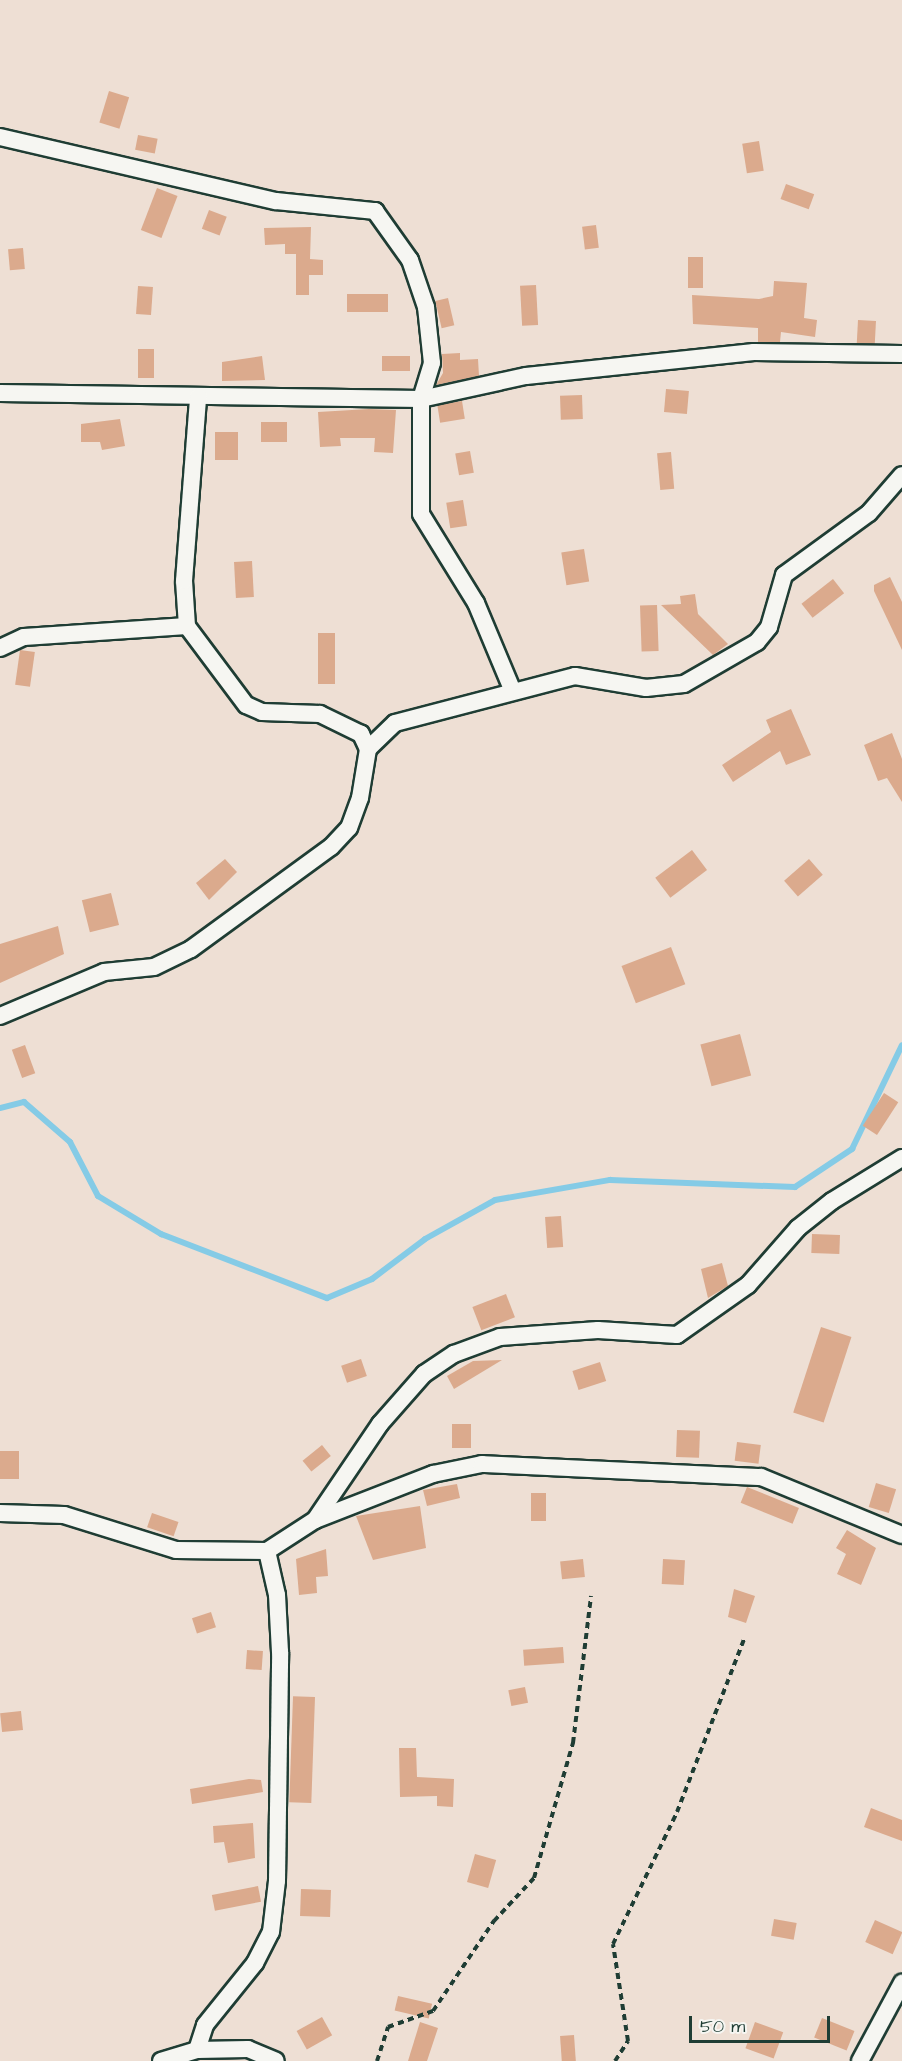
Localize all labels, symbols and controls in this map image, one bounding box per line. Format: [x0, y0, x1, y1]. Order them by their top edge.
scale bar [692, 2004, 833, 2042]
text: 50 m [700, 2014, 745, 2039]

